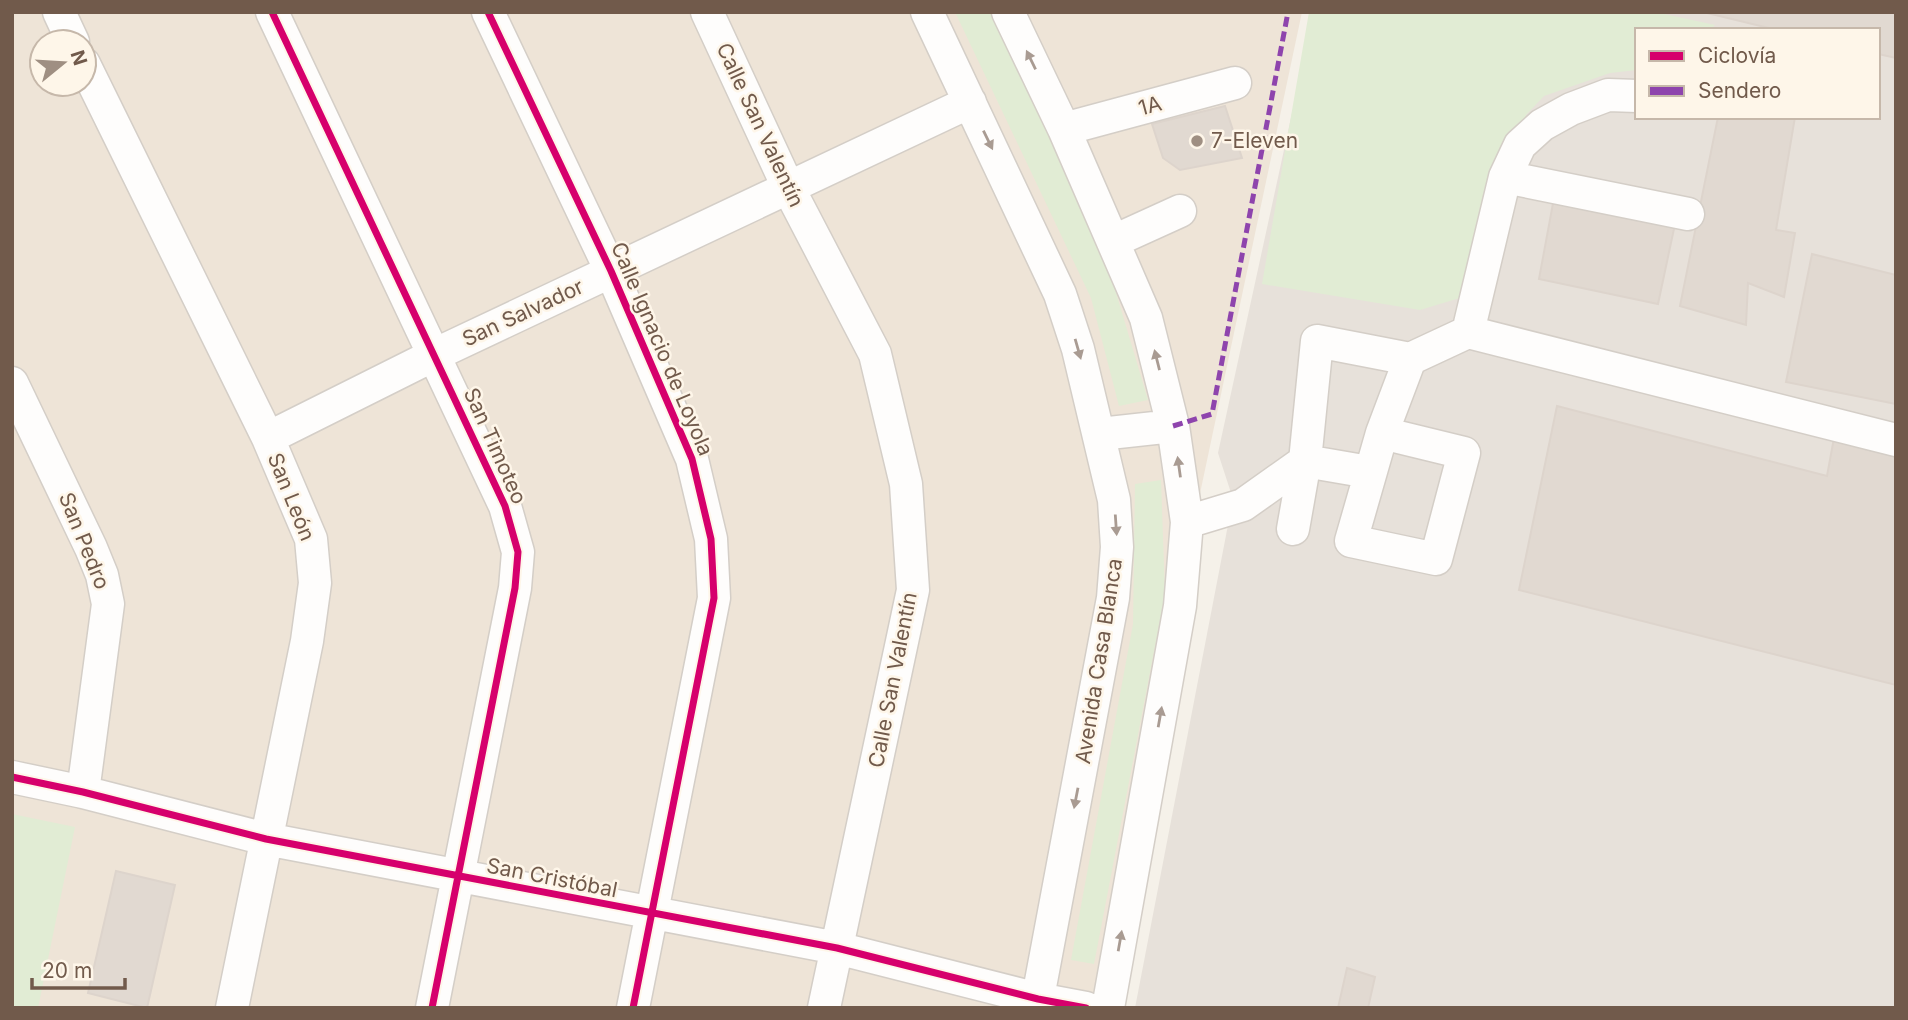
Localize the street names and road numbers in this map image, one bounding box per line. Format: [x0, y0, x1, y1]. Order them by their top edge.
street label: Calle San Valentín [711, 39, 809, 211]
street label: 1A [1136, 90, 1164, 121]
street label: Calle Ignacio de Loyola [606, 238, 719, 459]
street label: San Salvador [458, 274, 587, 352]
street label: San Timoteo [459, 384, 532, 508]
street label: San León [263, 449, 320, 544]
street label: San Pedro [54, 489, 115, 593]
street label: Avenida Casa Blanca [1070, 556, 1127, 765]
street label: Calle San Valentín [863, 590, 922, 770]
street label: San Cristóbal [485, 853, 620, 902]

